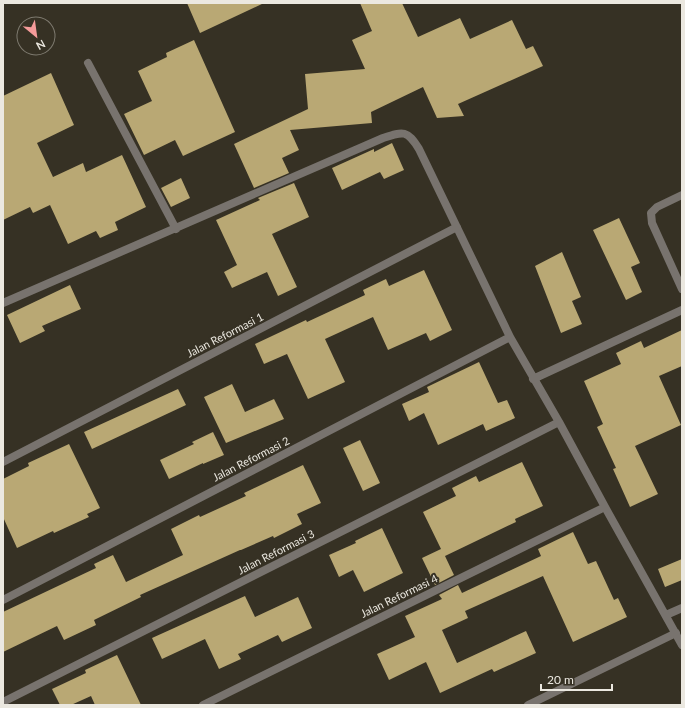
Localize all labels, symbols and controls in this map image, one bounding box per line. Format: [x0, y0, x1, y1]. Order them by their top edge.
north arrow [16, 16, 56, 56]
text: N [34, 37, 48, 53]
street label: Jalan Reformasi 1 [184, 310, 265, 359]
street label: Jalan Reformasi 2 [210, 434, 291, 483]
street label: Jalan Reformasi 3 [235, 527, 316, 576]
street label: Jalan Reformasi 4 [358, 571, 440, 620]
scale bar [541, 666, 612, 692]
text: 20 m [547, 672, 574, 687]

